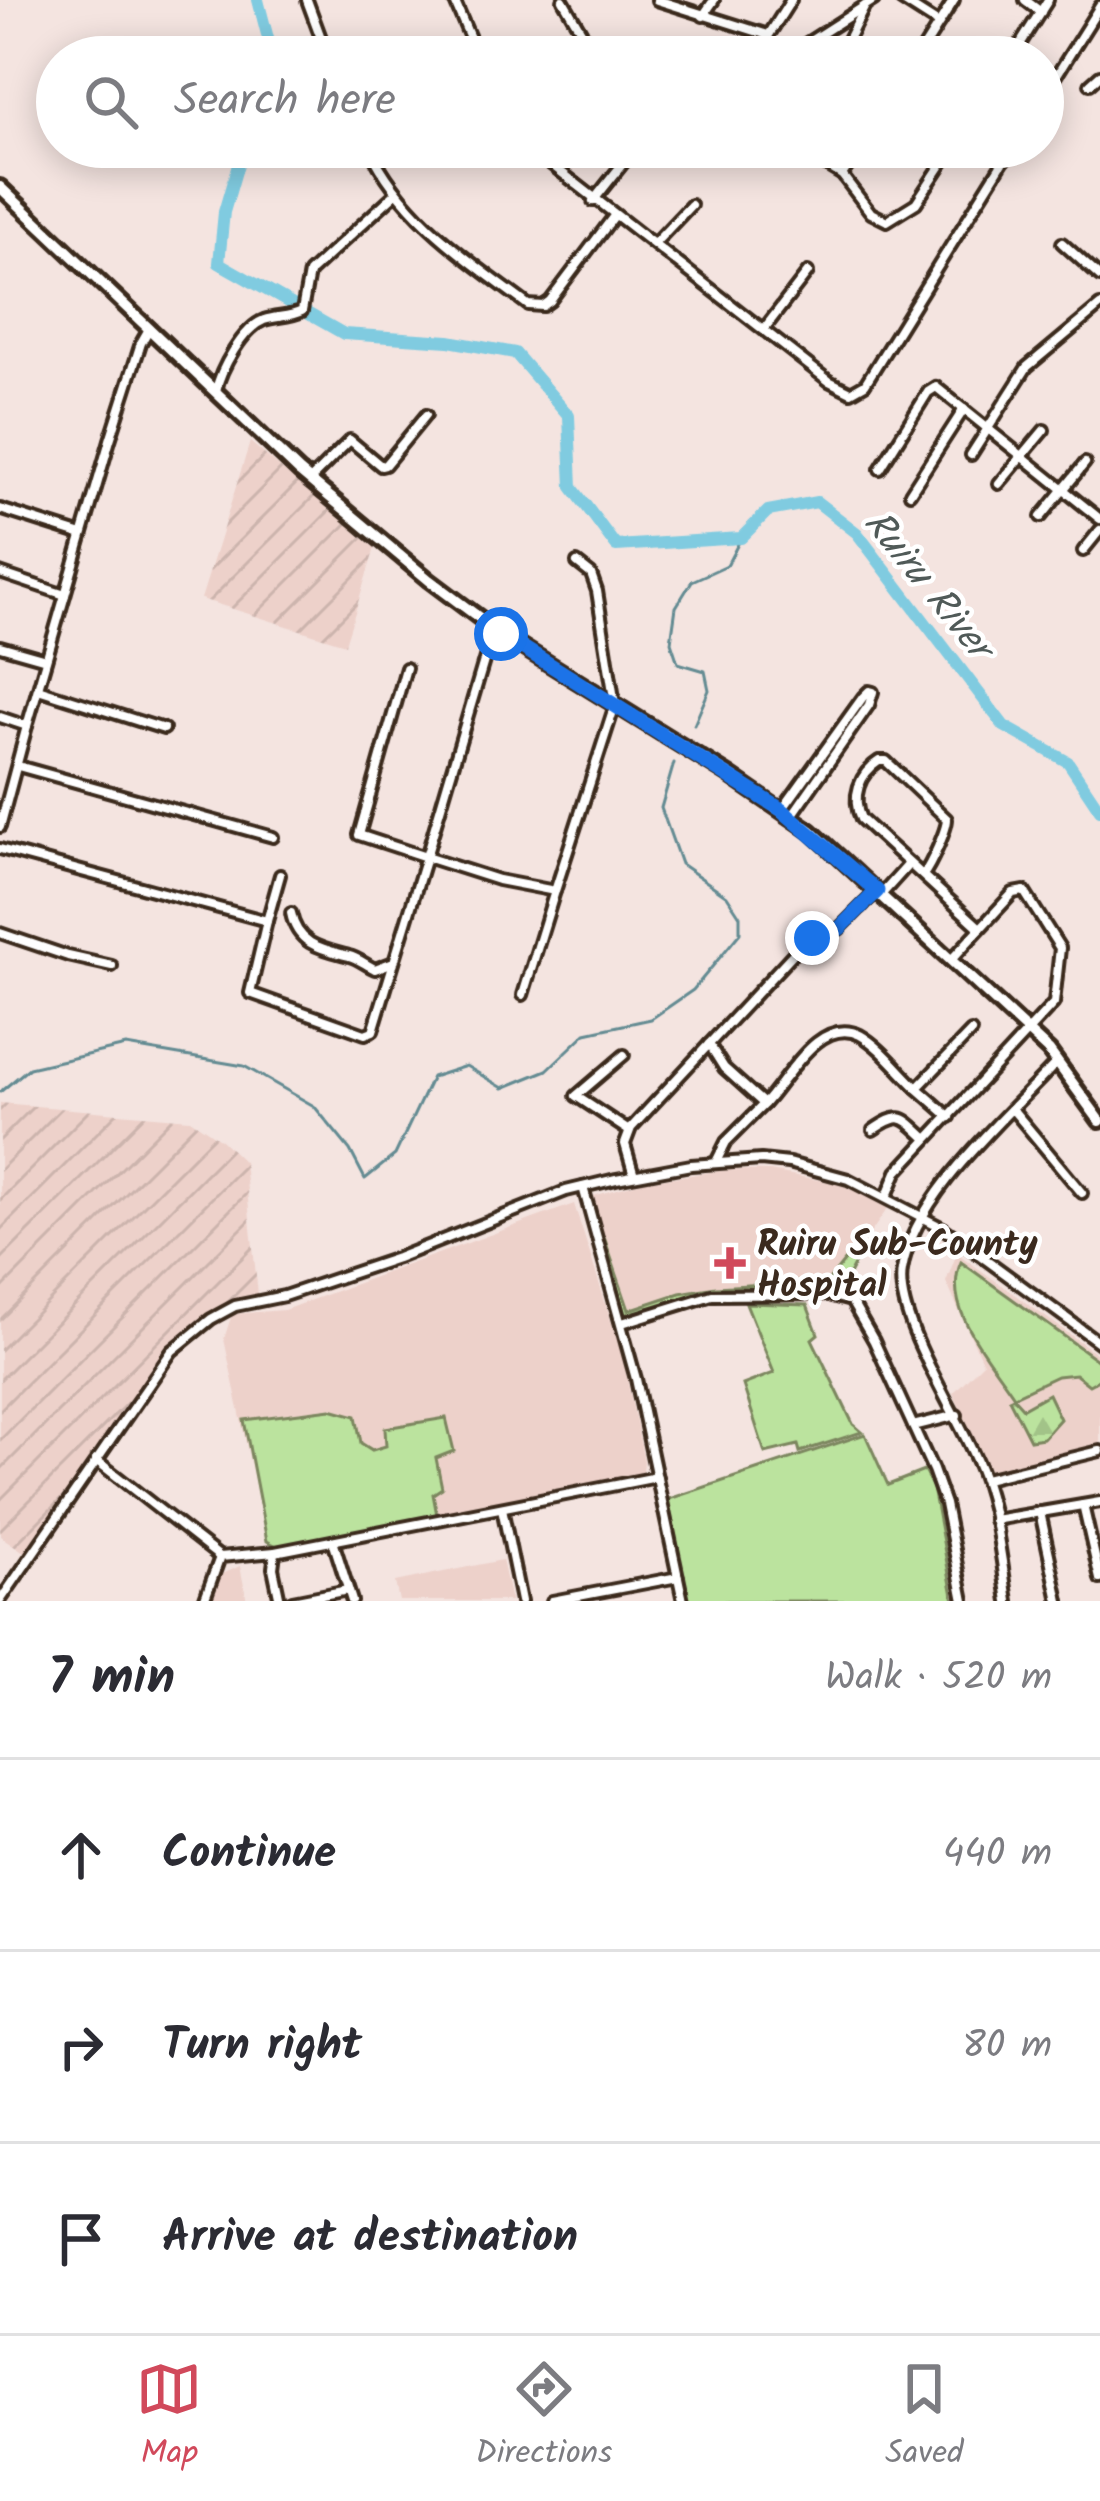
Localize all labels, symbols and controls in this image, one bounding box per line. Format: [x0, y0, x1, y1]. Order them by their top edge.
search box [36, 36, 1064, 168]
text: Search here [174, 66, 396, 138]
icon: search [78, 69, 144, 135]
water label: Ruiru River [846, 497, 1010, 679]
route start [474, 607, 528, 661]
route end [785, 911, 839, 965]
place label: Ruiru Sub-County Hospital [757, 1217, 1038, 1315]
marker: Ruiru Sub-County Hospital [714, 1247, 746, 1279]
text: 7 min [48, 1639, 175, 1720]
text: Walk · 520 m [825, 1648, 1052, 1710]
text: Continue [162, 1819, 336, 1891]
icon: ahead [48, 1822, 114, 1888]
text: 440 m [943, 1824, 1052, 1886]
text: Turn right [162, 2011, 362, 2083]
icon: right [48, 2014, 114, 2080]
text: 80 m [962, 2016, 1052, 2078]
text: Arrive at destination [162, 2203, 578, 2275]
icon: arrive [48, 2206, 114, 2272]
tab: Map [136, 2356, 202, 2481]
tab: Directions [475, 2356, 612, 2481]
tab: Saved [885, 2356, 964, 2481]

